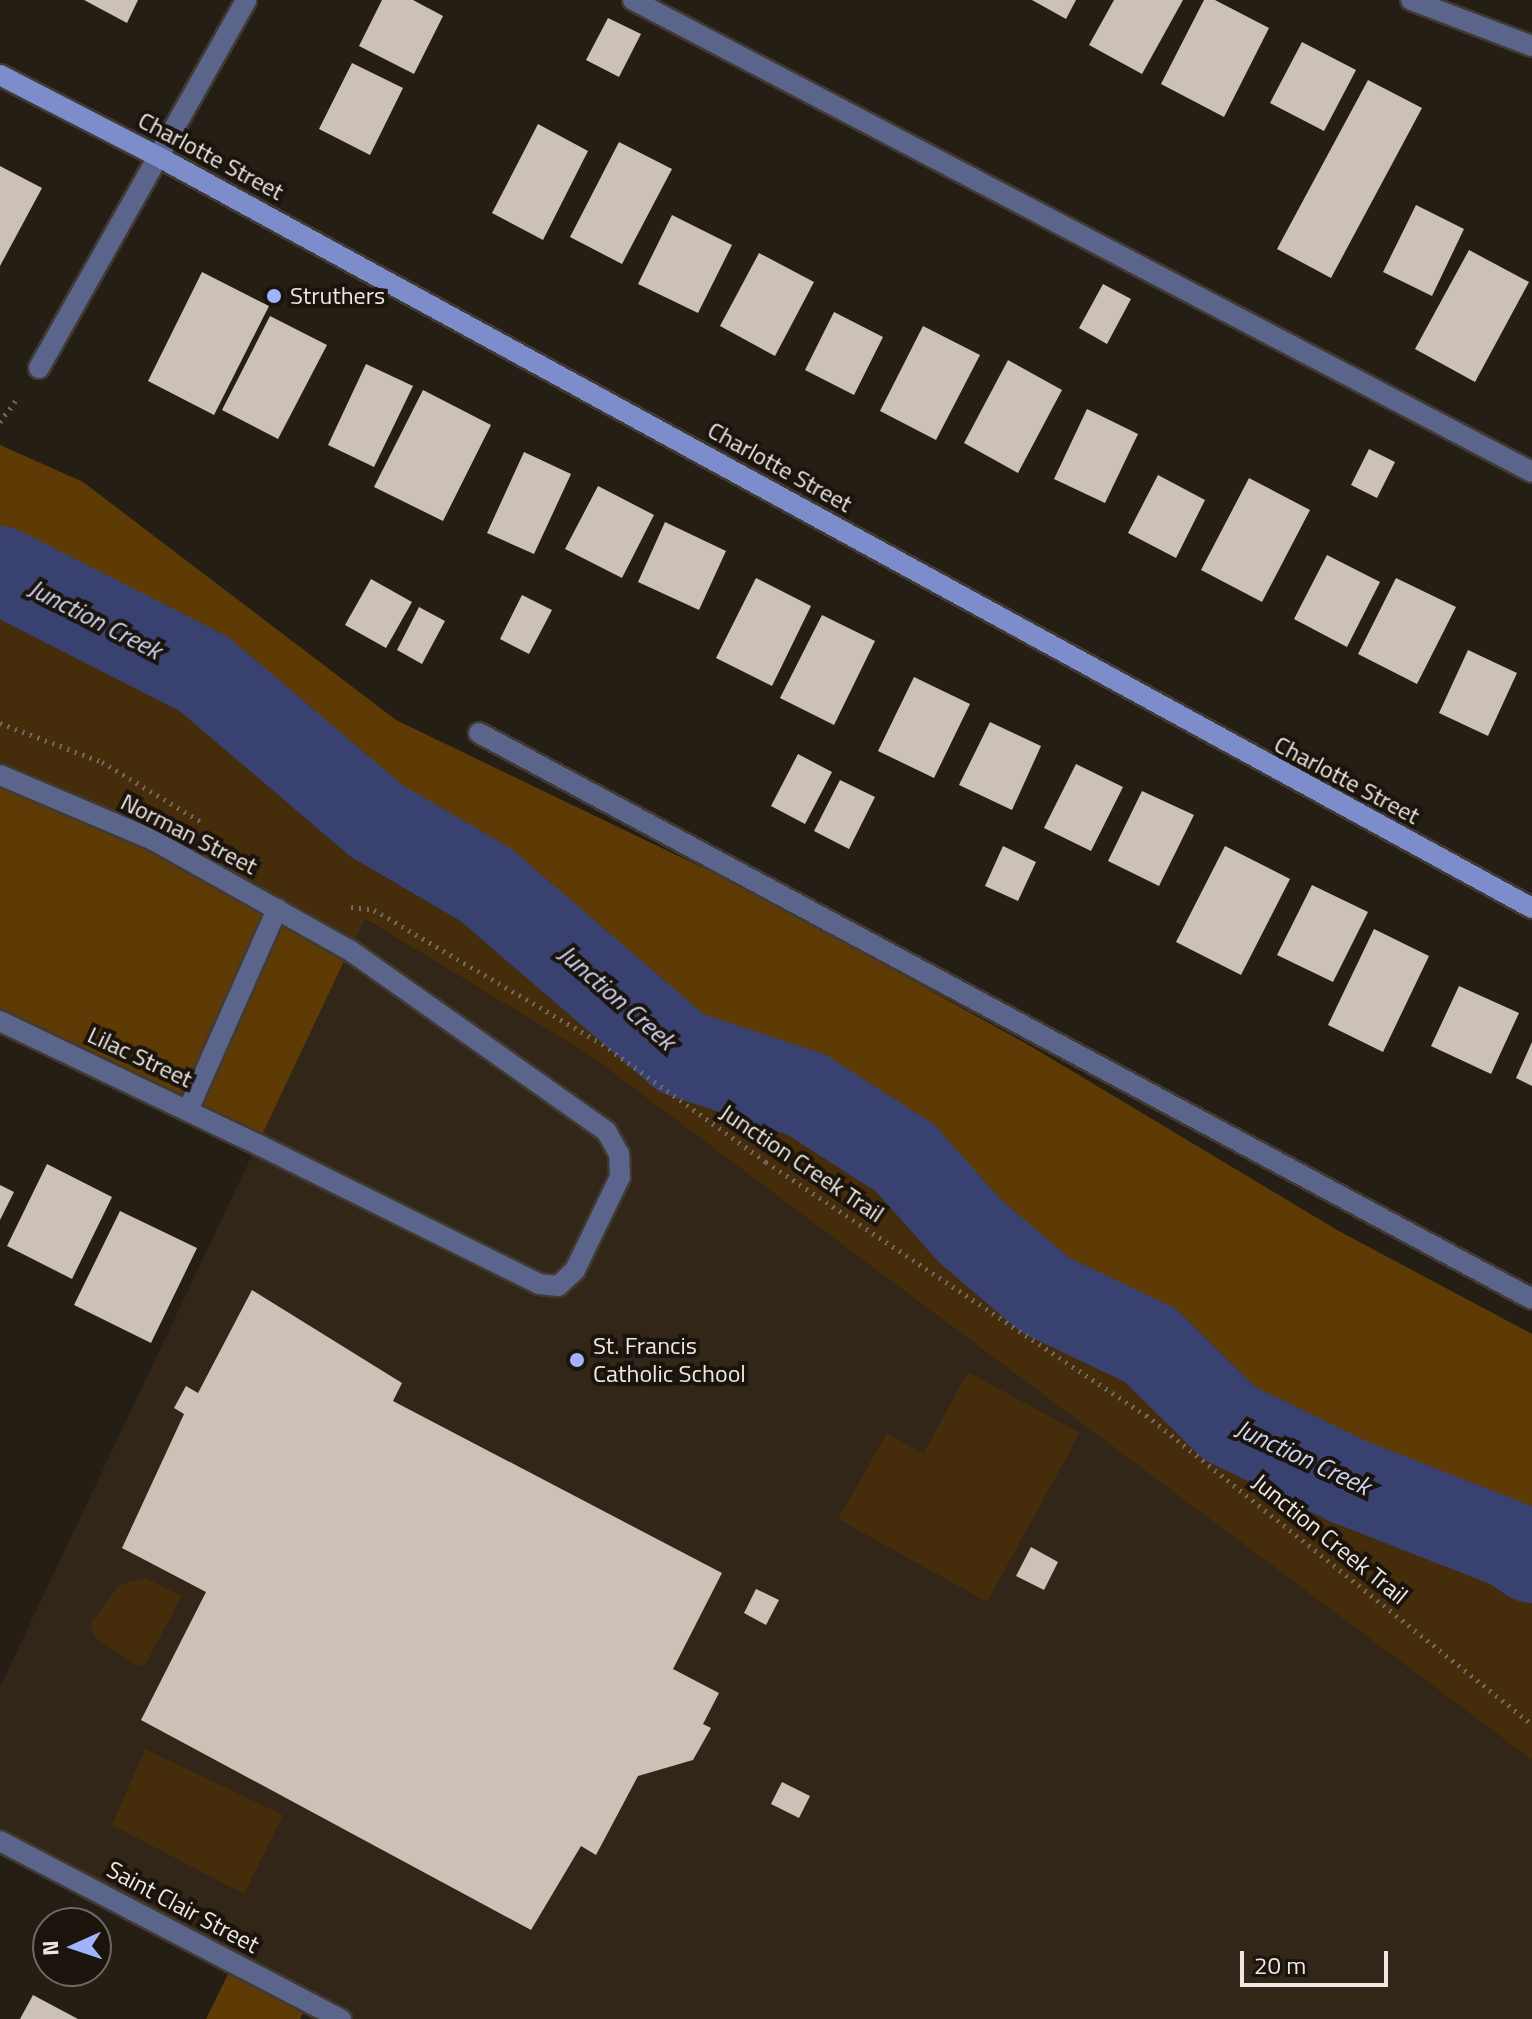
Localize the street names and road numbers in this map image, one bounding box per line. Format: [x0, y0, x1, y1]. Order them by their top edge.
street label: Charlotte Street [133, 106, 289, 206]
street label: Charlotte Street [703, 415, 857, 519]
street label: Charlotte Street [1269, 730, 1425, 830]
street label: Norman Street [116, 787, 262, 881]
street label: Lilac Street [83, 1020, 197, 1094]
street label: Junction Creek Trail [715, 1098, 889, 1228]
street label: Junction Creek Trail [1247, 1468, 1413, 1610]
street label: Saint Clair Street [102, 1855, 264, 1959]

